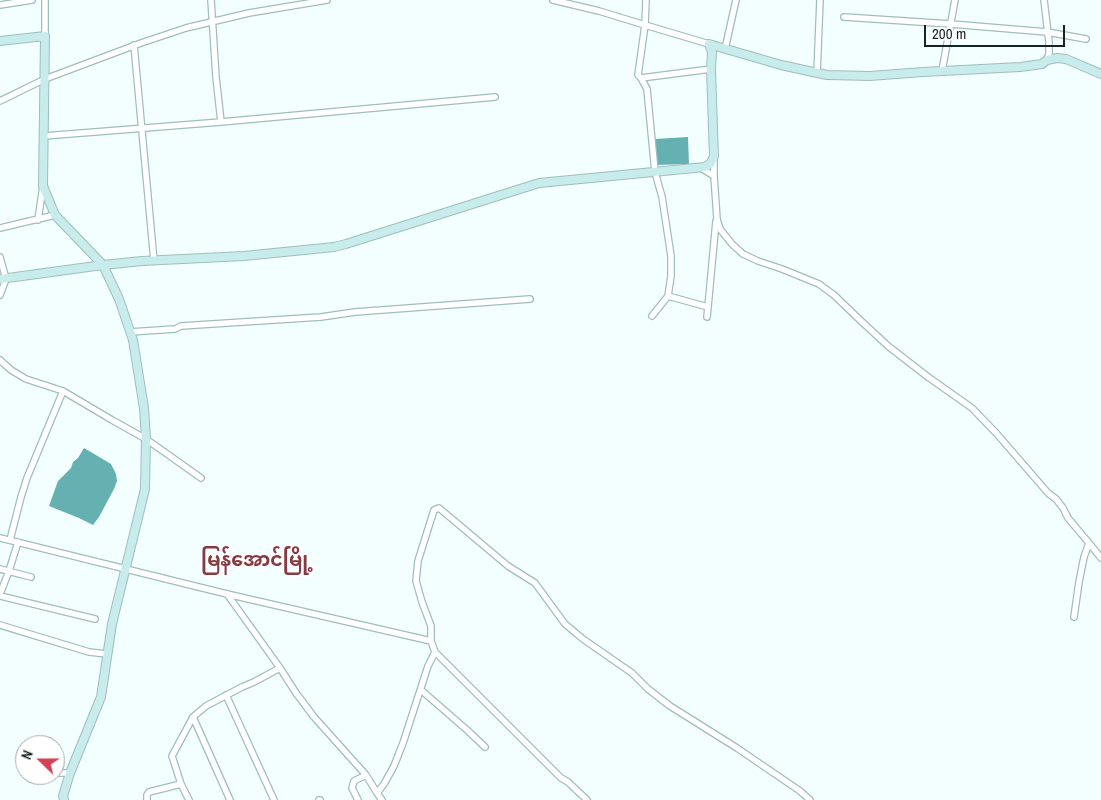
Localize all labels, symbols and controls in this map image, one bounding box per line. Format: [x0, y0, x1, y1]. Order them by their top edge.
scale bar [926, 15, 1067, 47]
text: 200 m [932, 23, 966, 44]
district label: မြန်အောင်မြို့ [201, 550, 313, 572]
north arrow [15, 735, 65, 785]
text: N [17, 748, 37, 762]

